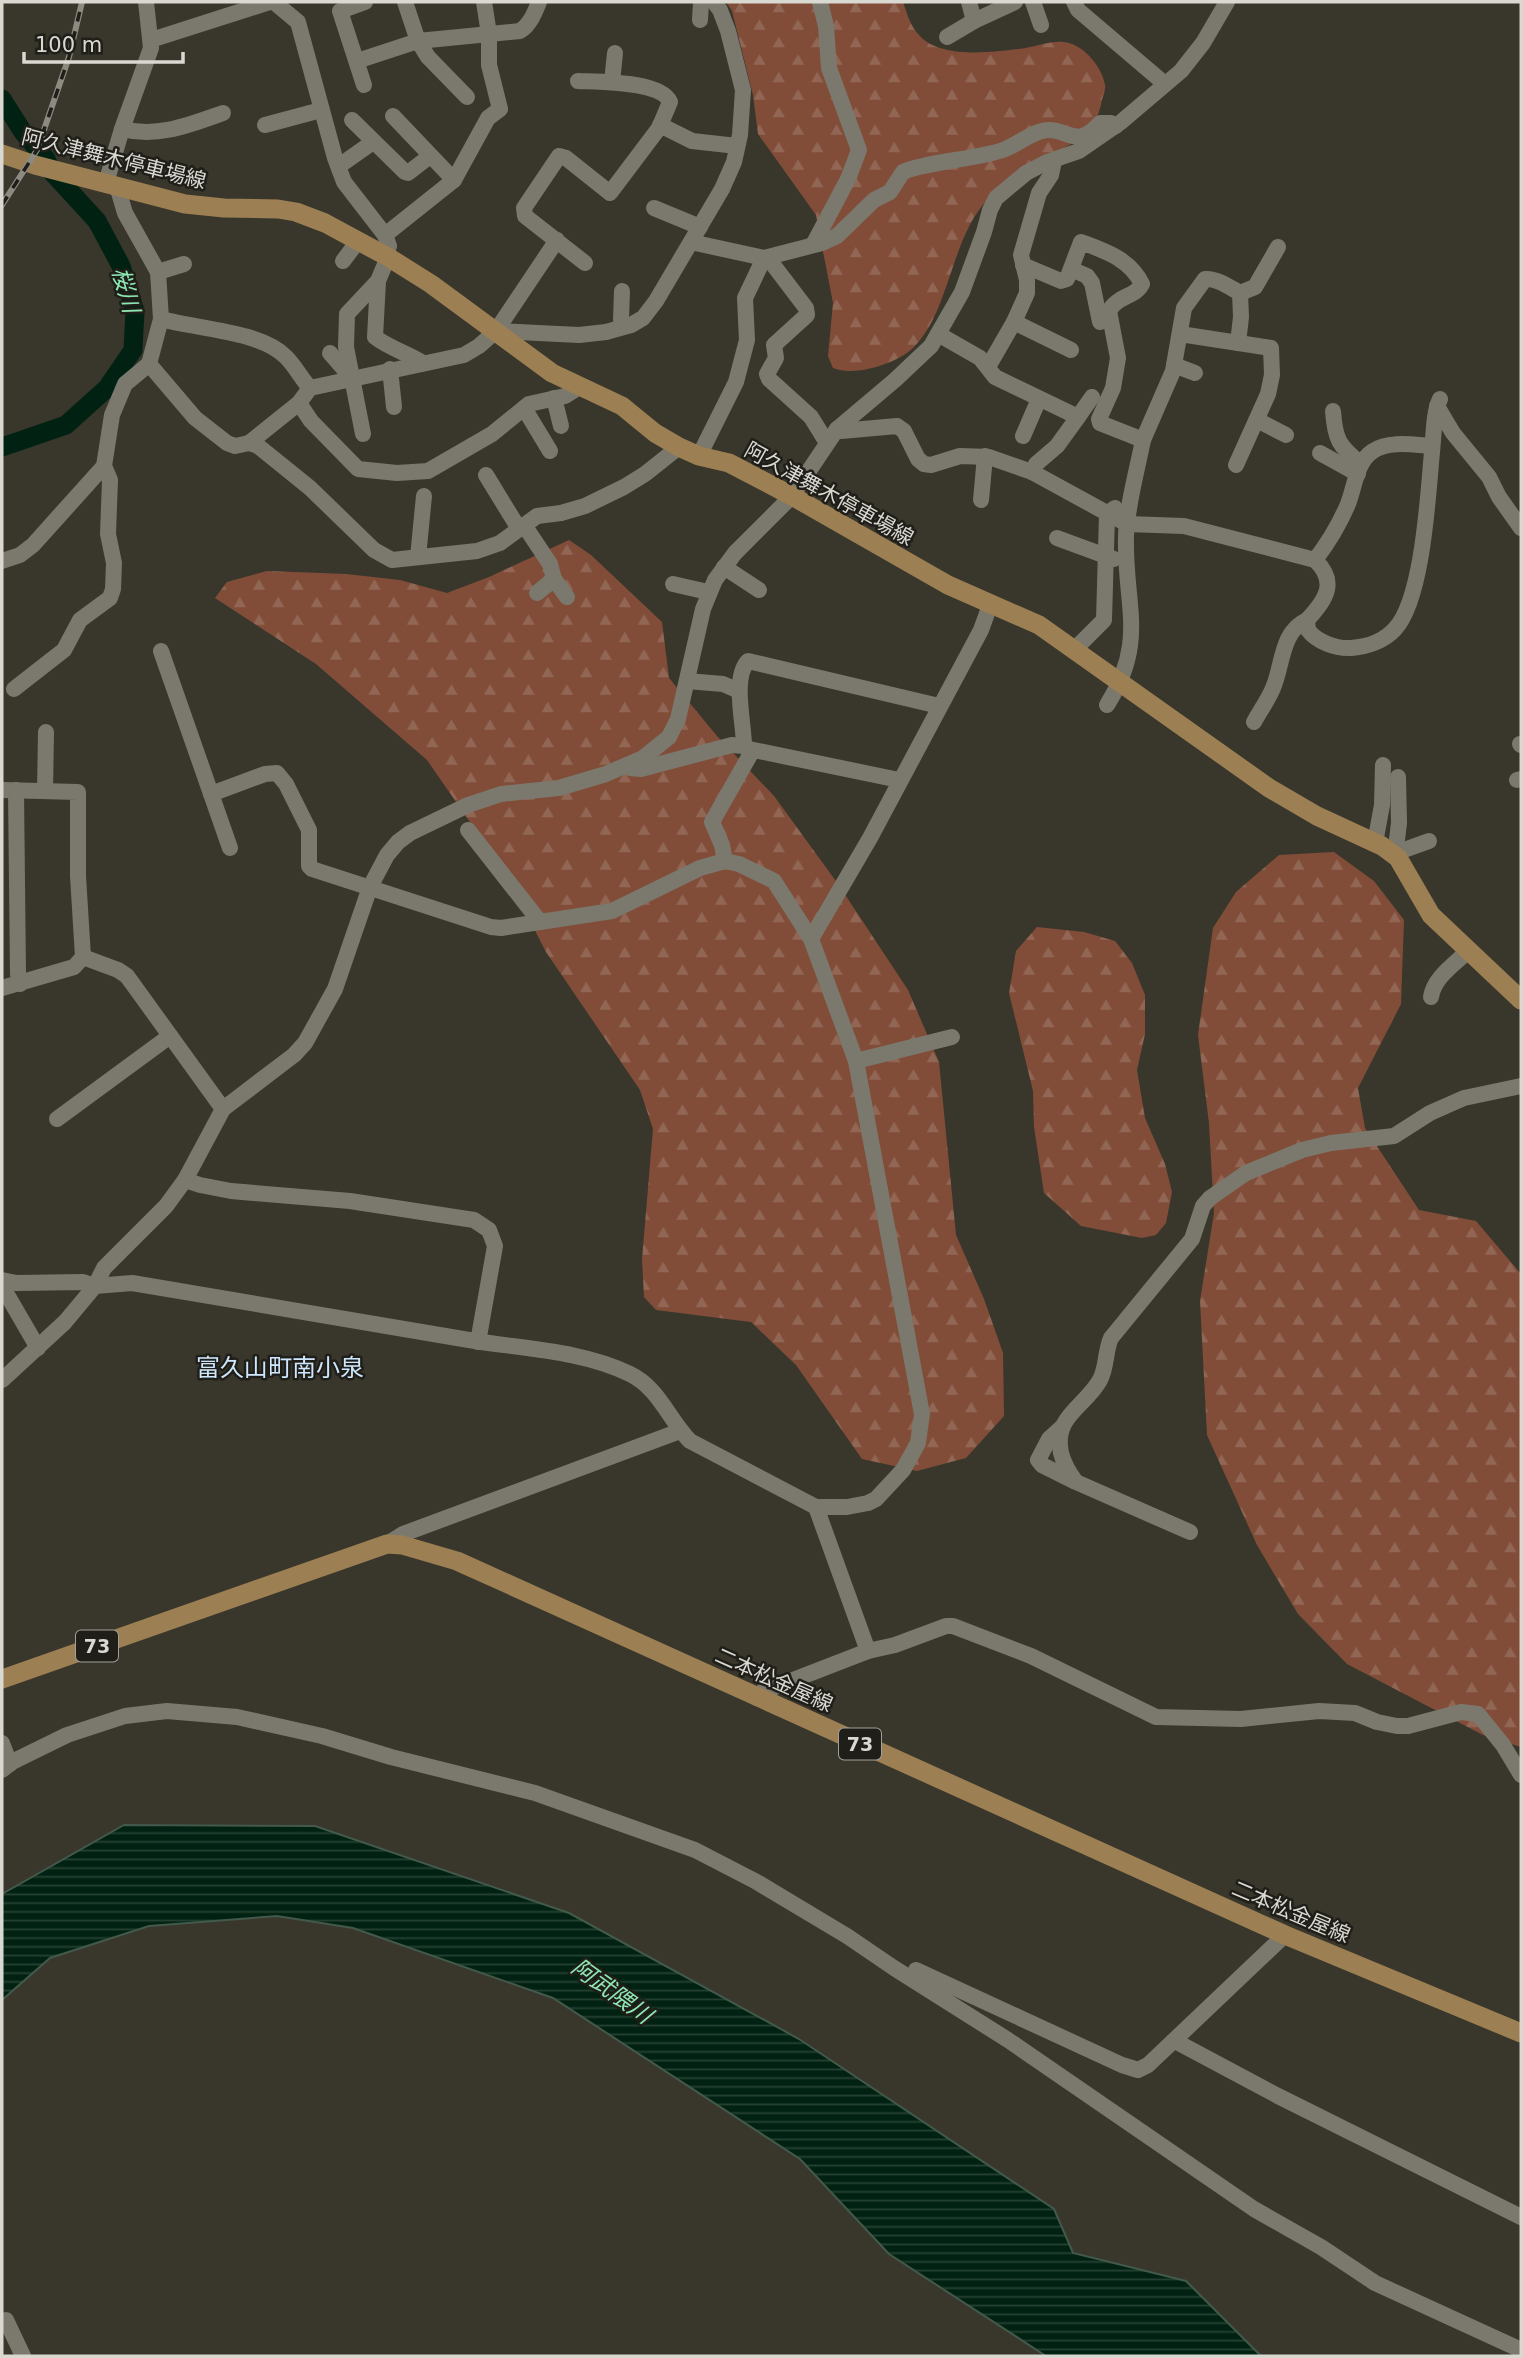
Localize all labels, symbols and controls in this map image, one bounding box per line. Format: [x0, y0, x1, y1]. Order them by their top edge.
scale bar [24, 21, 184, 65]
text: 100 m [35, 33, 102, 57]
street label: 阿久津舞木停車場線 [19, 124, 209, 194]
water label: 桜川 [107, 264, 146, 319]
street label: 阿久津舞木停車場線 [741, 438, 917, 550]
district label: 富久山町南小泉 [196, 1354, 364, 1382]
road number: 73 [76, 1630, 118, 1662]
street label: 二本松金屋線 [712, 1643, 836, 1717]
road number: 73 [839, 1728, 881, 1760]
street label: 二本松金屋線 [1228, 1876, 1354, 1948]
water label: 阿武隈川 [567, 1953, 659, 2030]

